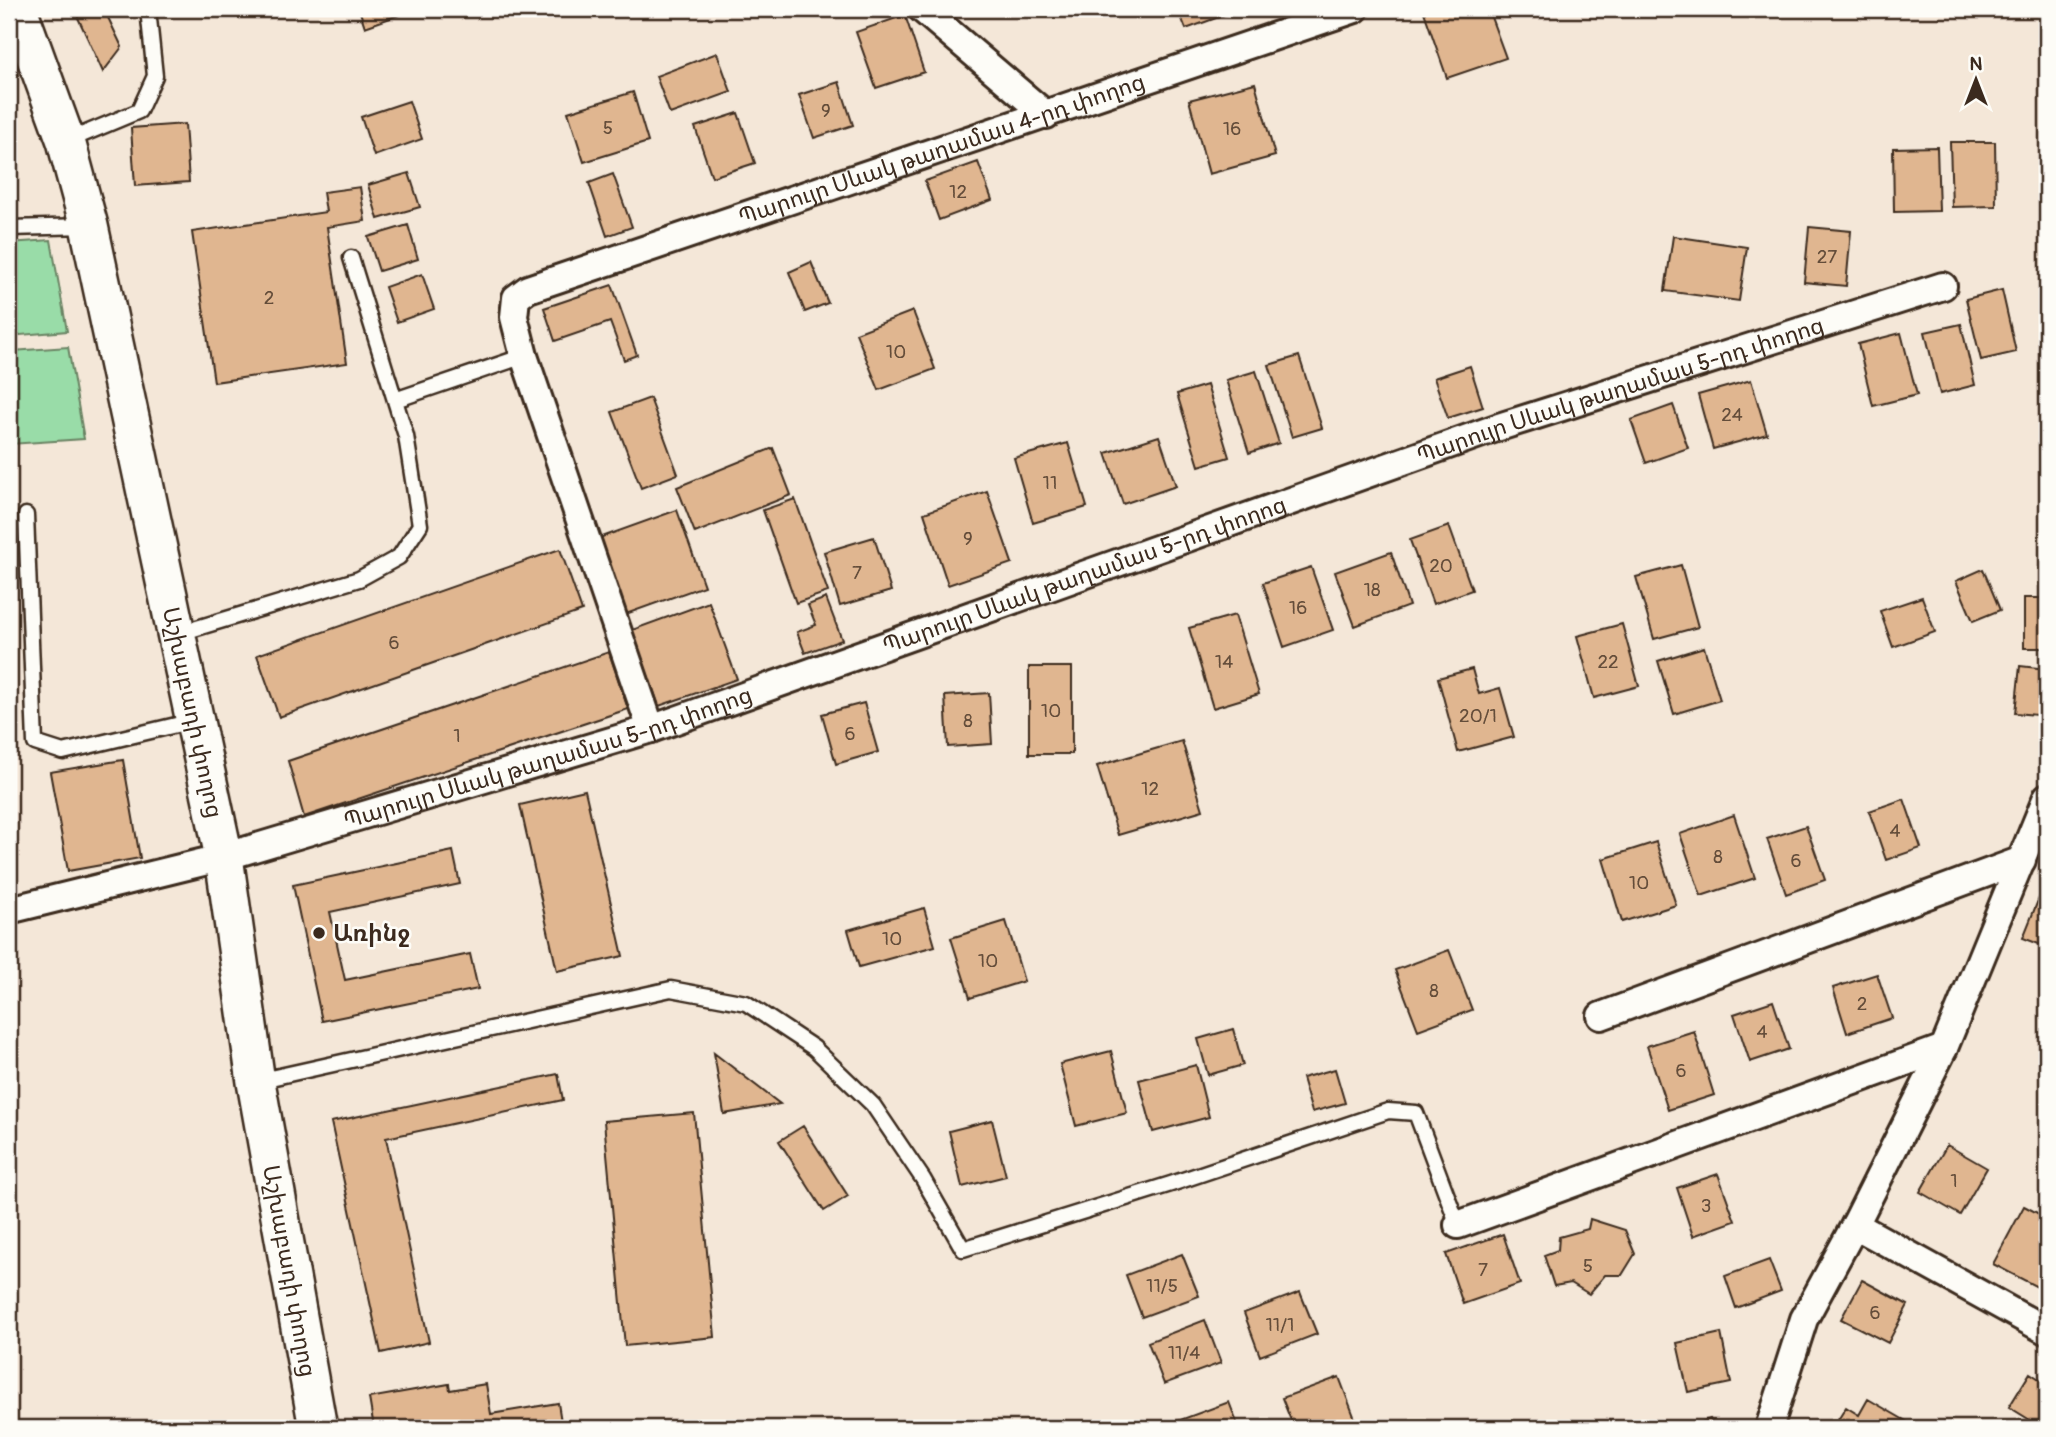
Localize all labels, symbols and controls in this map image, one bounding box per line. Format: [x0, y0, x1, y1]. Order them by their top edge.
north arrow [1940, 46, 2010, 116]
text: N [1970, 52, 1983, 76]
street label: Պարույր Սևակ թաղամաս 4-րդ փողոց [734, 67, 1149, 232]
house number: 9 [821, 99, 831, 123]
house number: 5 [603, 116, 613, 140]
house number: 16 [1223, 117, 1241, 141]
house number: 12 [949, 180, 967, 204]
house number: 27 [1817, 245, 1837, 269]
house number: 2 [264, 286, 274, 310]
street label: Պարույր Սևակ թաղամաս 5-րդ փողոց [1413, 311, 1828, 470]
house number: 10 [886, 340, 906, 364]
house number: 24 [1721, 403, 1743, 427]
house number: 11 [1043, 471, 1057, 495]
street label: Պարույր Սևակ թաղամաս 5-րդ փողոց [878, 490, 1290, 660]
house number: 9 [963, 527, 973, 551]
house number: 20 [1429, 554, 1453, 578]
house number: 7 [852, 561, 862, 585]
house number: 18 [1363, 578, 1381, 602]
house number: 16 [1289, 596, 1307, 620]
street label: Աշխաբադի փողոց [156, 604, 229, 821]
house number: 6 [388, 631, 400, 655]
house number: 14 [1215, 650, 1233, 674]
house number: 22 [1597, 650, 1619, 674]
street label: Պարույր Սևակ թաղամաս 5-րդ փողոց [340, 680, 756, 835]
house number: 10 [1041, 699, 1061, 723]
house number: 20/1 [1459, 704, 1497, 728]
house number: 8 [963, 709, 973, 733]
house number: 6 [844, 722, 856, 746]
house number: 1 [453, 724, 461, 748]
house number: 12 [1141, 777, 1159, 801]
house number: 4 [1889, 819, 1901, 843]
house number: 8 [1713, 845, 1723, 869]
house number: 6 [1790, 849, 1802, 873]
house number: 10 [1629, 871, 1649, 895]
place label: Առինջ [333, 919, 410, 948]
marker: Առինջ [311, 925, 327, 941]
house number: 10 [882, 927, 902, 951]
house number: 10 [978, 949, 998, 973]
house number: 8 [1429, 979, 1439, 1003]
house number: 2 [1857, 992, 1867, 1016]
house number: 4 [1756, 1020, 1768, 1044]
house number: 6 [1675, 1059, 1687, 1083]
street label: Աշխաբադի փողոց [256, 1163, 323, 1379]
house number: 1 [1950, 1169, 1958, 1193]
house number: 3 [1701, 1194, 1711, 1218]
house number: 5 [1583, 1254, 1593, 1278]
house number: 7 [1478, 1258, 1488, 1282]
house number: 11/5 [1146, 1274, 1178, 1298]
house number: 6 [1869, 1301, 1881, 1325]
house number: 11/1 [1265, 1313, 1295, 1337]
house number: 11/4 [1168, 1341, 1200, 1365]

